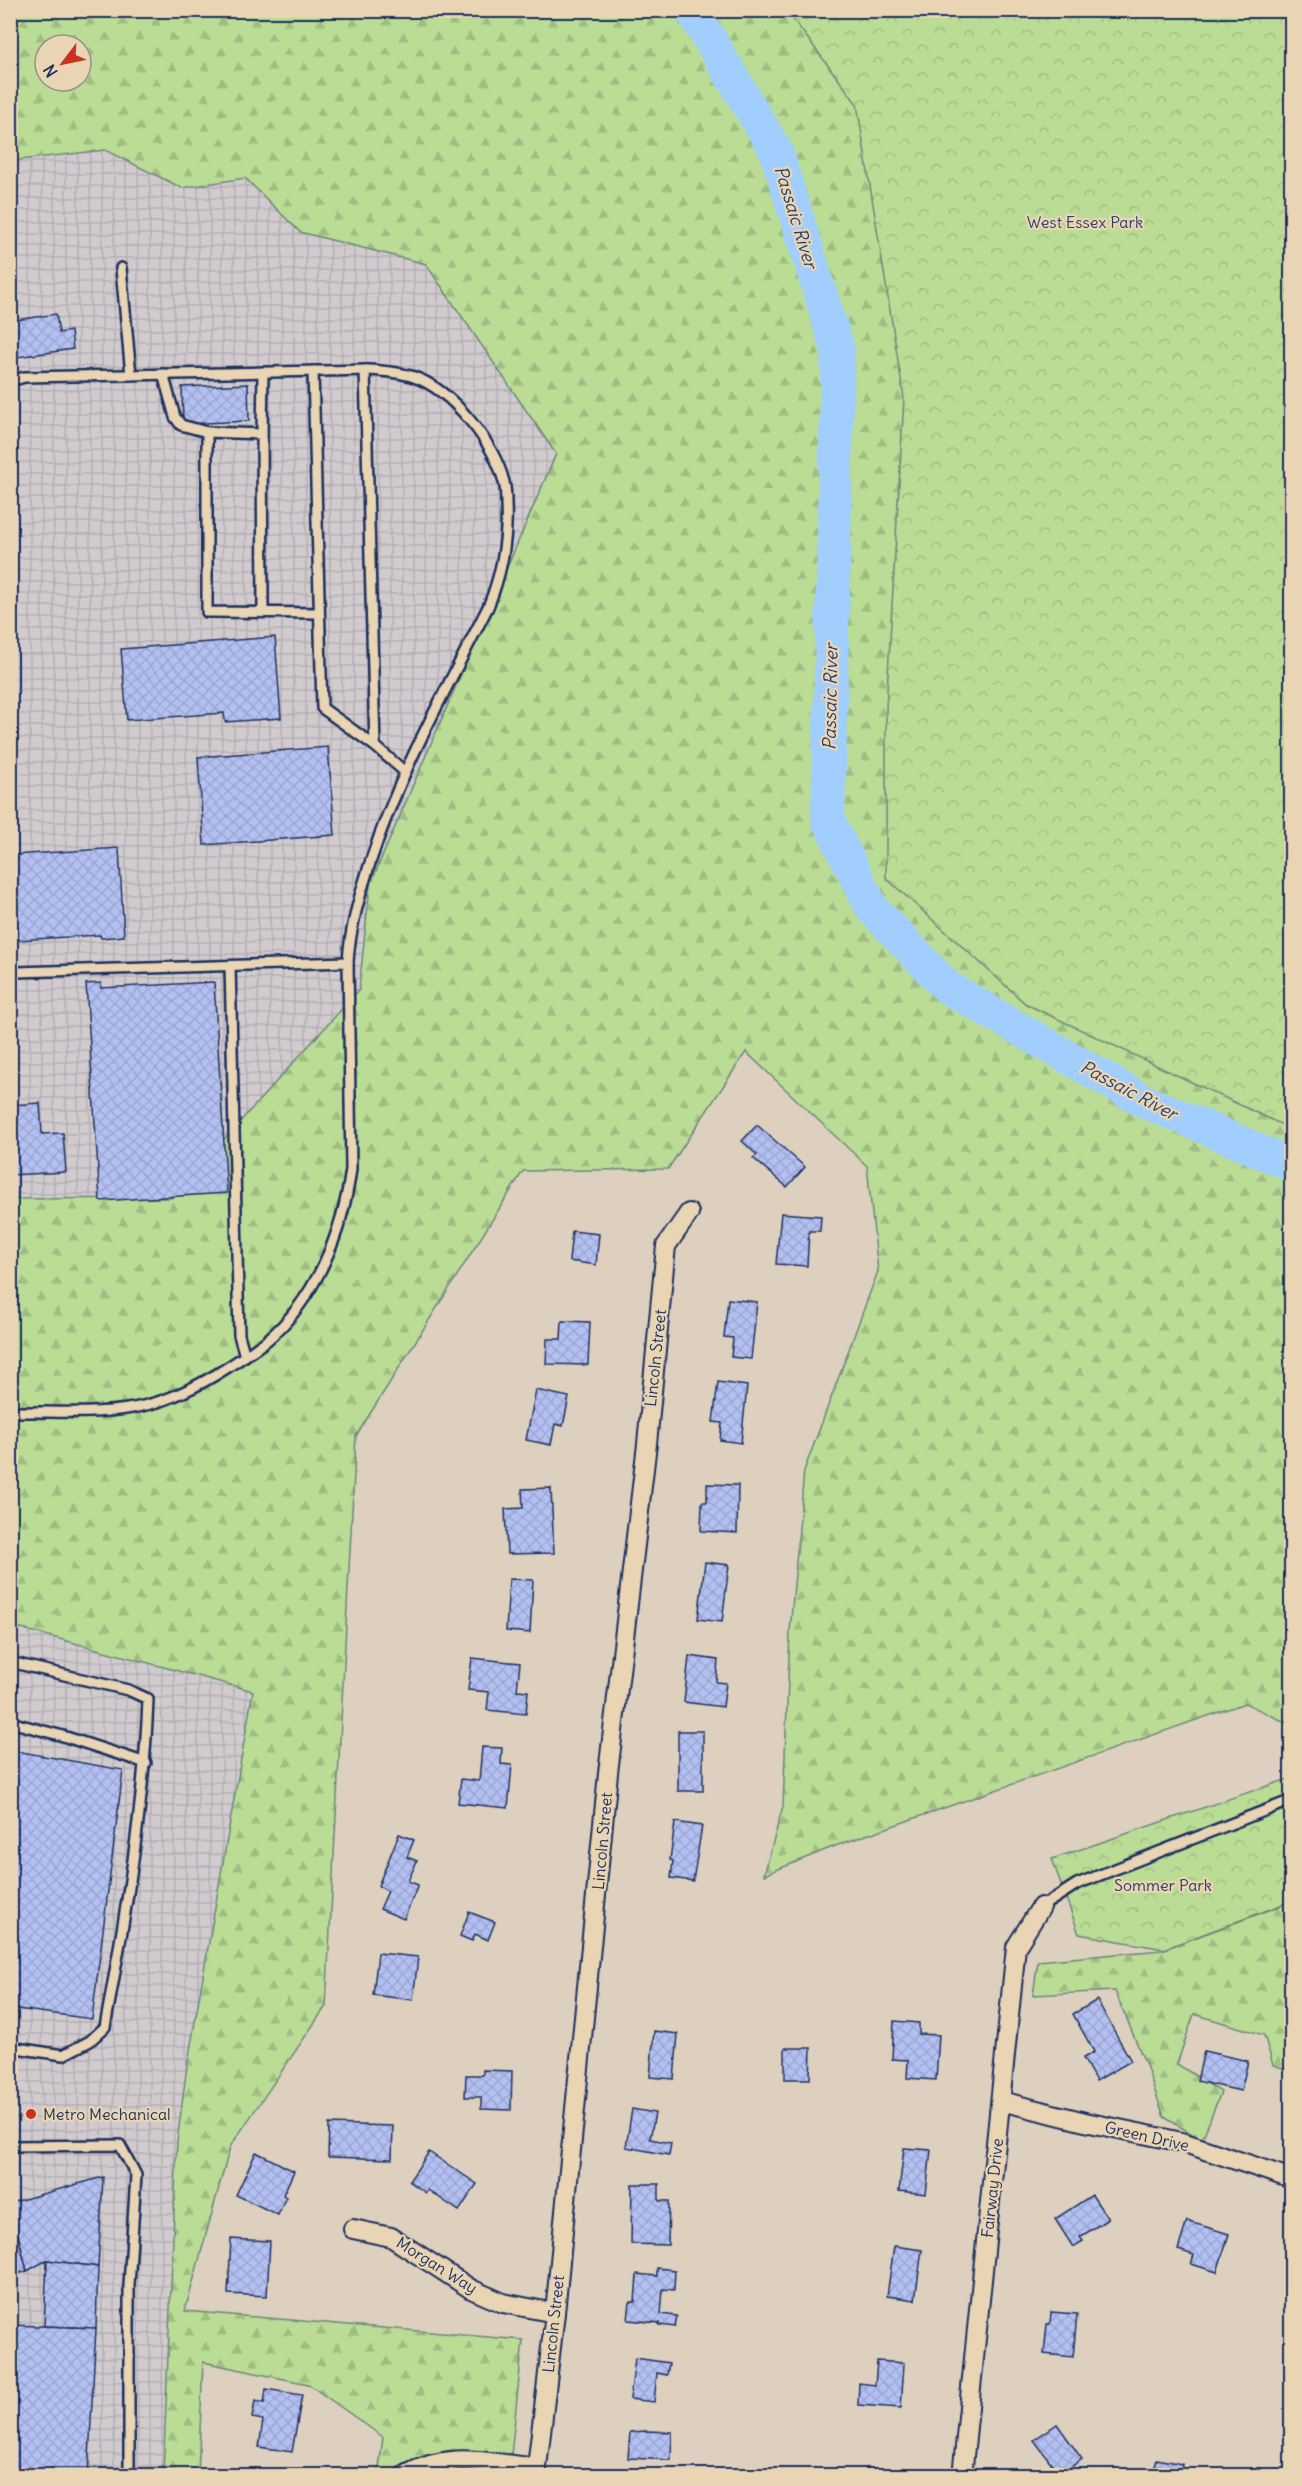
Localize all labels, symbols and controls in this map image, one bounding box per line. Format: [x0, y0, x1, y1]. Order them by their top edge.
north arrow [33, 33, 93, 93]
text: N [39, 61, 62, 81]
water label: Passaic River [769, 163, 823, 274]
park label: West Essex Park [1027, 212, 1143, 232]
water label: Passaic River [818, 641, 842, 750]
water label: Passaic River [1077, 1055, 1184, 1126]
street label: Lincoln Street [640, 1308, 670, 1408]
street label: Lincoln Street [588, 1791, 616, 1891]
park label: Sommer Park [1114, 1875, 1212, 1895]
place label: Metro Mechanical [43, 2104, 171, 2124]
marker: Metro Mechanical [24, 2107, 38, 2121]
street label: Green Drive [1103, 2117, 1191, 2155]
street label: Fairway Drive [977, 2137, 1007, 2239]
street label: Morgan Way [393, 2232, 481, 2298]
street label: Lincoln Street [538, 2274, 568, 2374]

